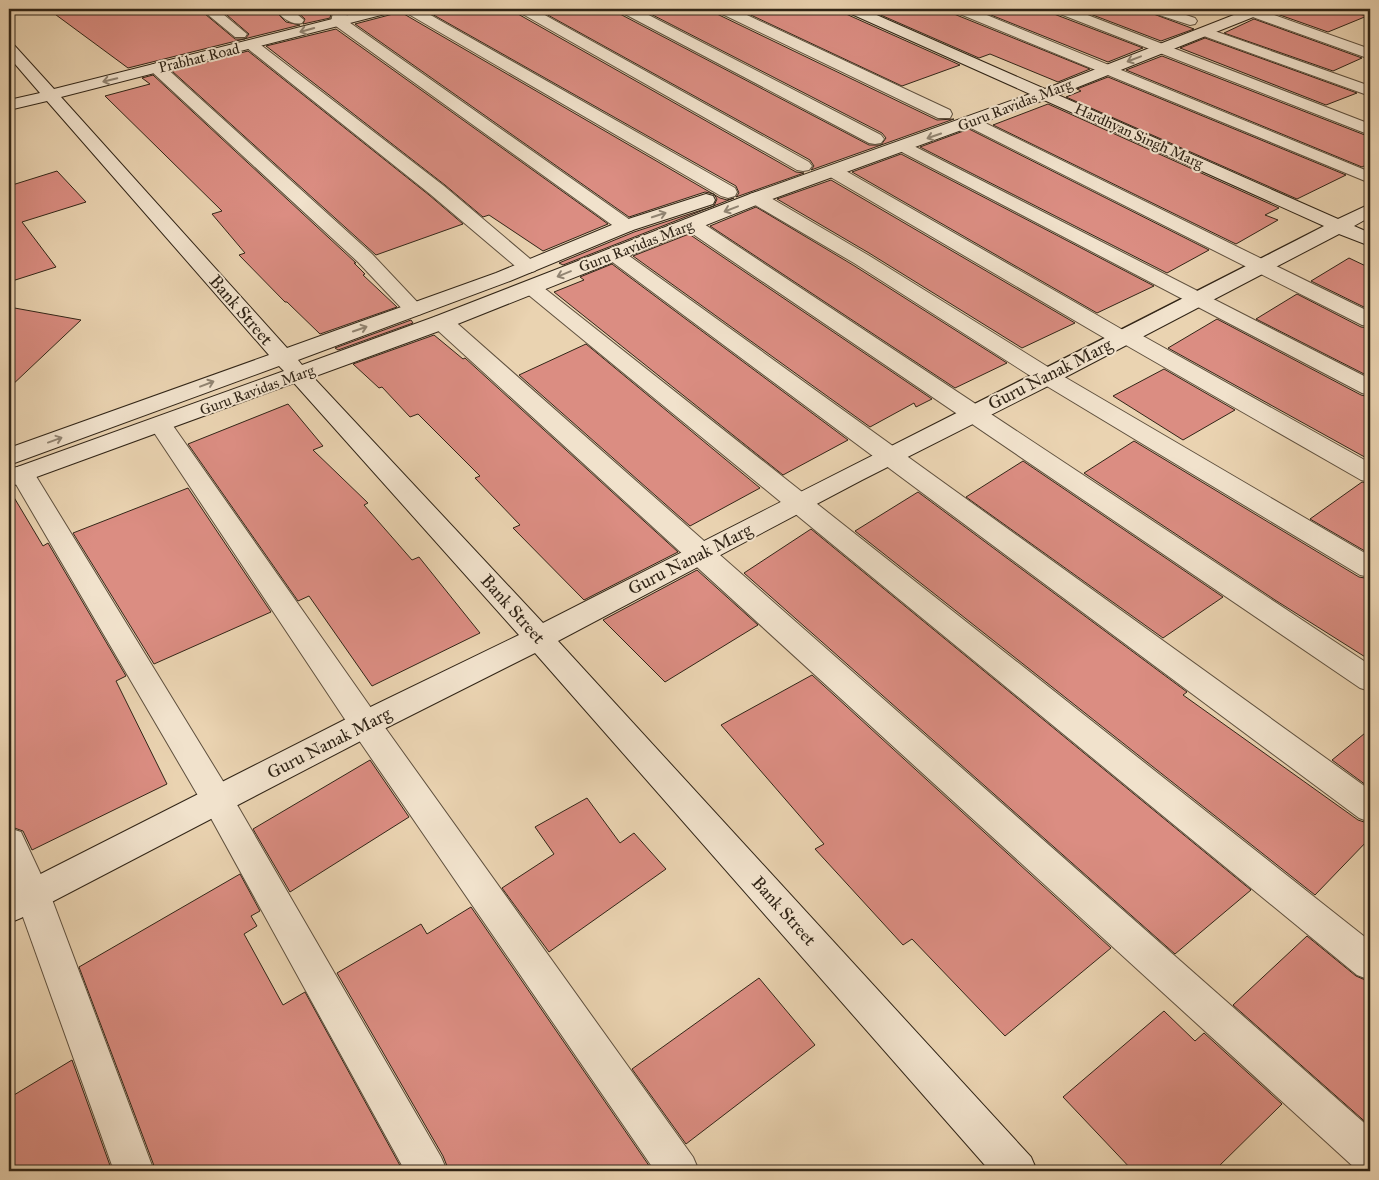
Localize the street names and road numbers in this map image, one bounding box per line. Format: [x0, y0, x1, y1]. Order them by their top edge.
street label: Prabhat Road [157, 39, 242, 77]
street label: Guru Ravidas Marg [955, 75, 1076, 135]
street label: Hardhyan Singh Marg [1072, 100, 1207, 173]
street label: Guru Ravidas Marg [576, 216, 697, 276]
street label: Bank Street [204, 270, 278, 350]
street label: Guru Nanak Marg [984, 333, 1117, 416]
street label: Guru Ravidas Marg [197, 361, 318, 419]
street label: Guru Nanak Marg [624, 518, 757, 601]
street label: Bank Street [476, 570, 550, 649]
street label: Guru Nanak Marg [263, 702, 396, 785]
street label: Bank Street [747, 872, 821, 951]

